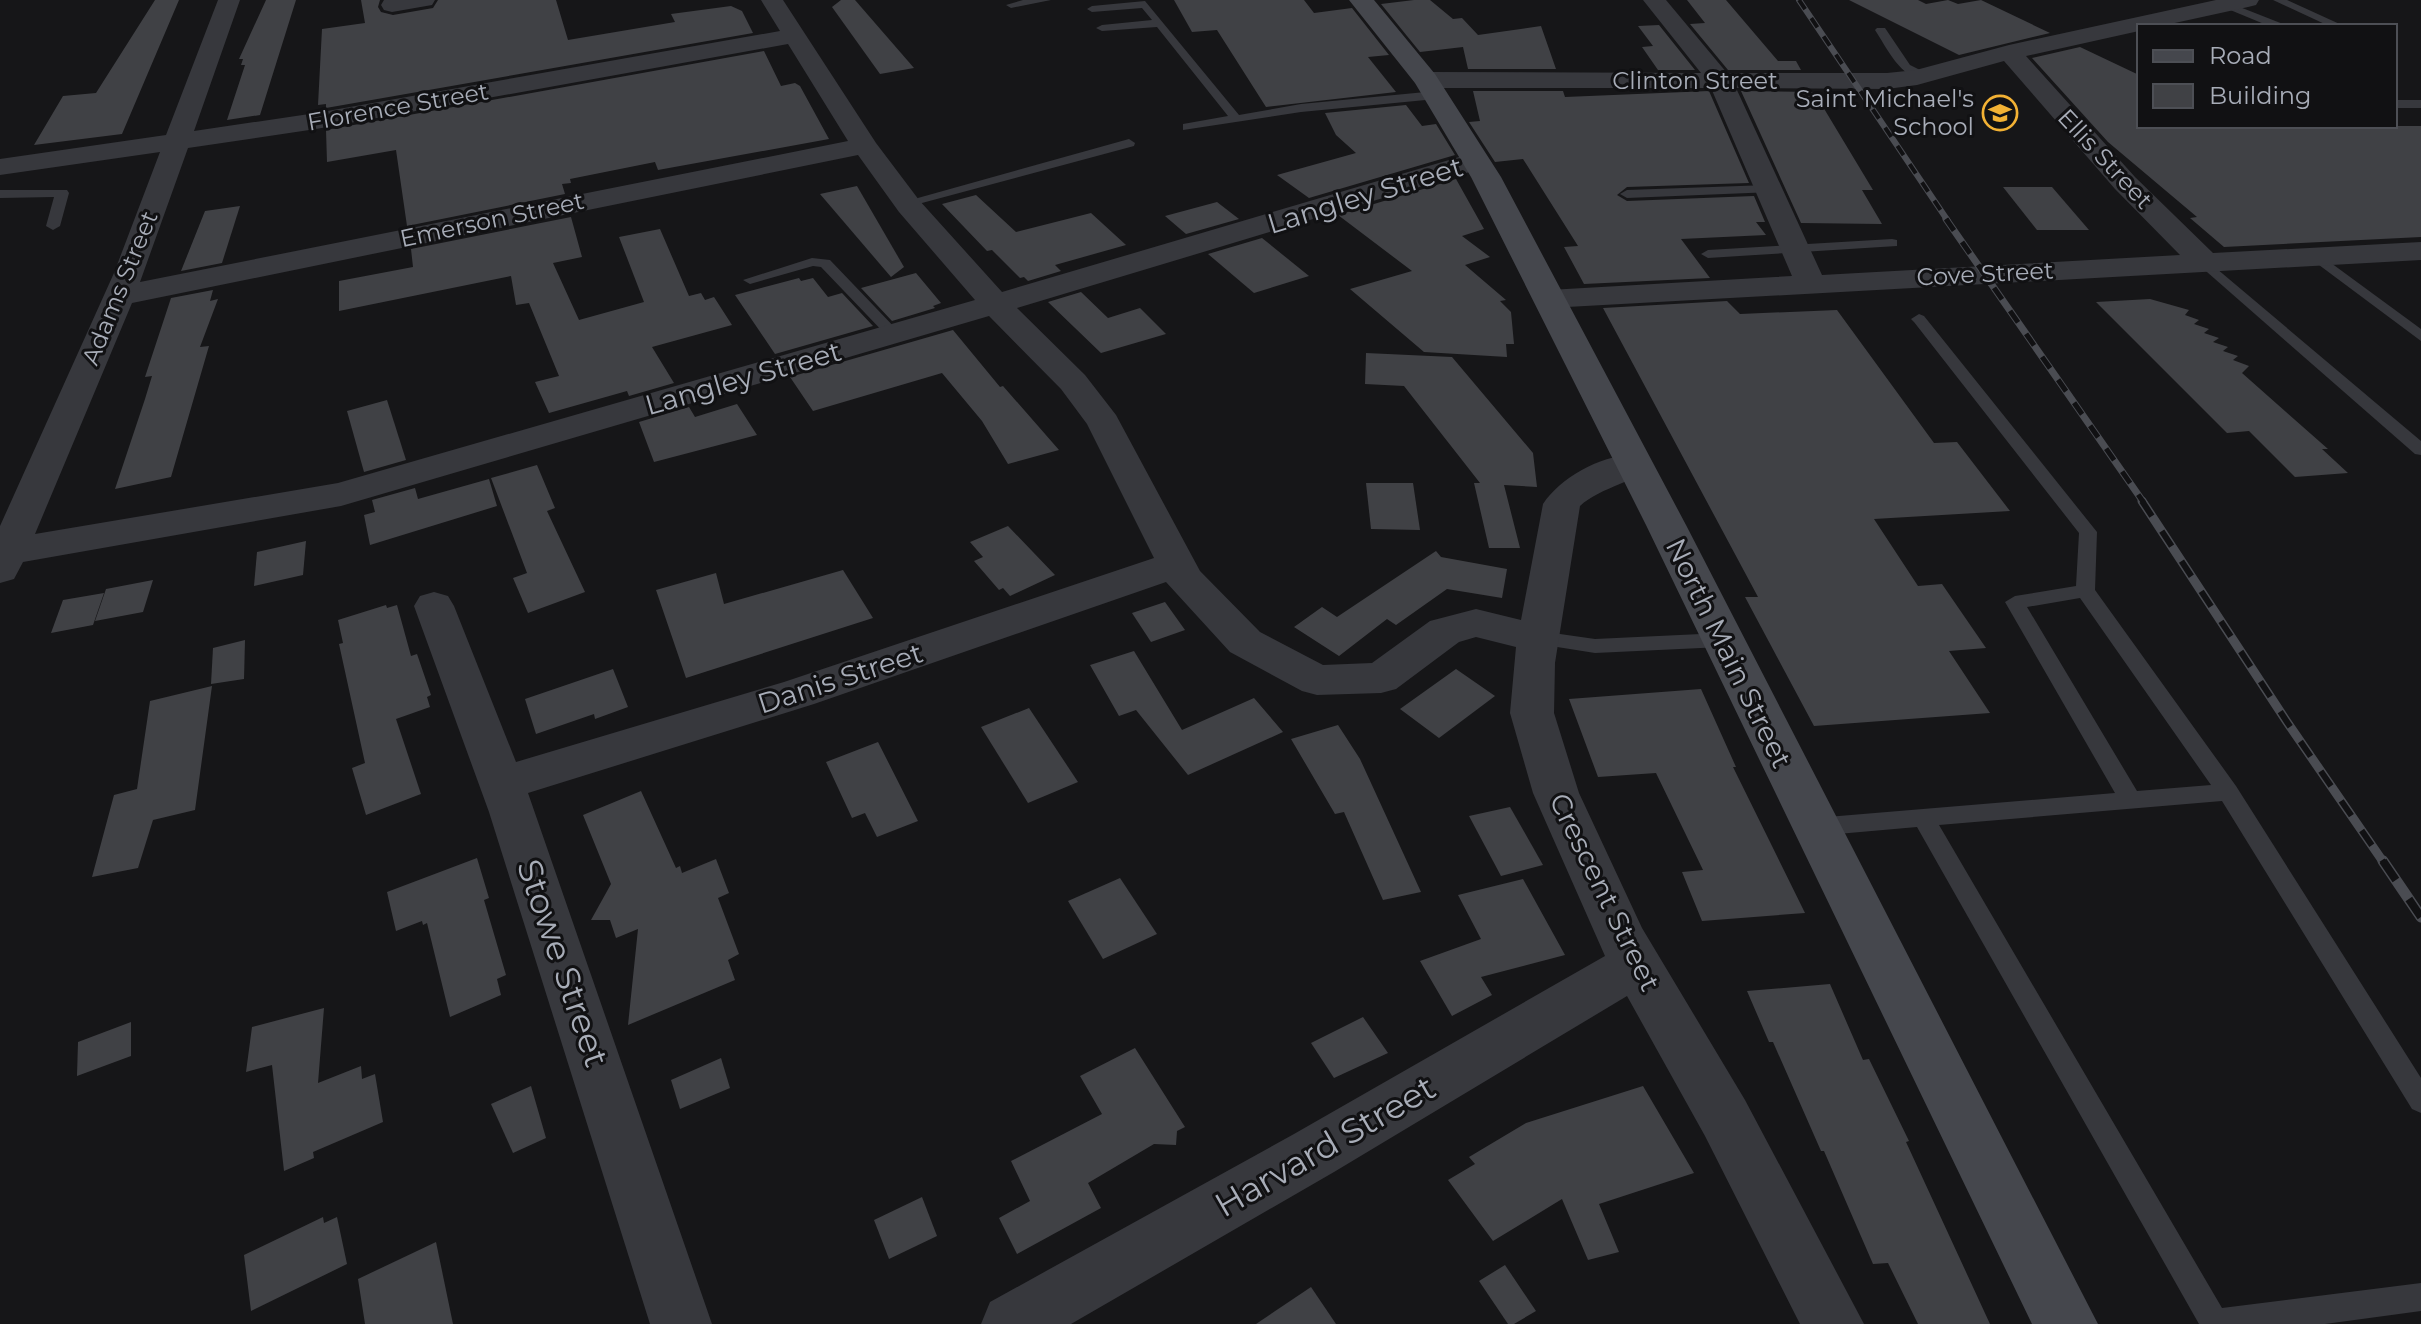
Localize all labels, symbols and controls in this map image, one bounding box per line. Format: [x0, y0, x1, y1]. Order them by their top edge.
legend [2137, 24, 2397, 128]
text: Road [2209, 41, 2272, 70]
street label: Clinton Street [1612, 66, 1778, 95]
street label: Florence Street [305, 76, 491, 137]
text: Building [2209, 81, 2312, 110]
place label: Saint Michael's School [1796, 84, 1974, 141]
school or university icon: Saint Michael's School [1981, 94, 2019, 132]
street label: Ellis Street [2052, 103, 2159, 215]
street label: Langley Street [1263, 149, 1467, 241]
street label: Emerson Street [397, 186, 587, 253]
street label: Adams Street [75, 206, 164, 369]
street label: Cove Street [1916, 255, 2054, 292]
street label: Langley Street [641, 334, 845, 422]
street label: North Main Street [1659, 533, 1799, 773]
street label: Danis Street [753, 635, 927, 721]
street label: Crescent Street [1542, 787, 1668, 997]
street label: Stowe Street [508, 854, 618, 1072]
street label: Harvard Street [1207, 1066, 1443, 1226]

